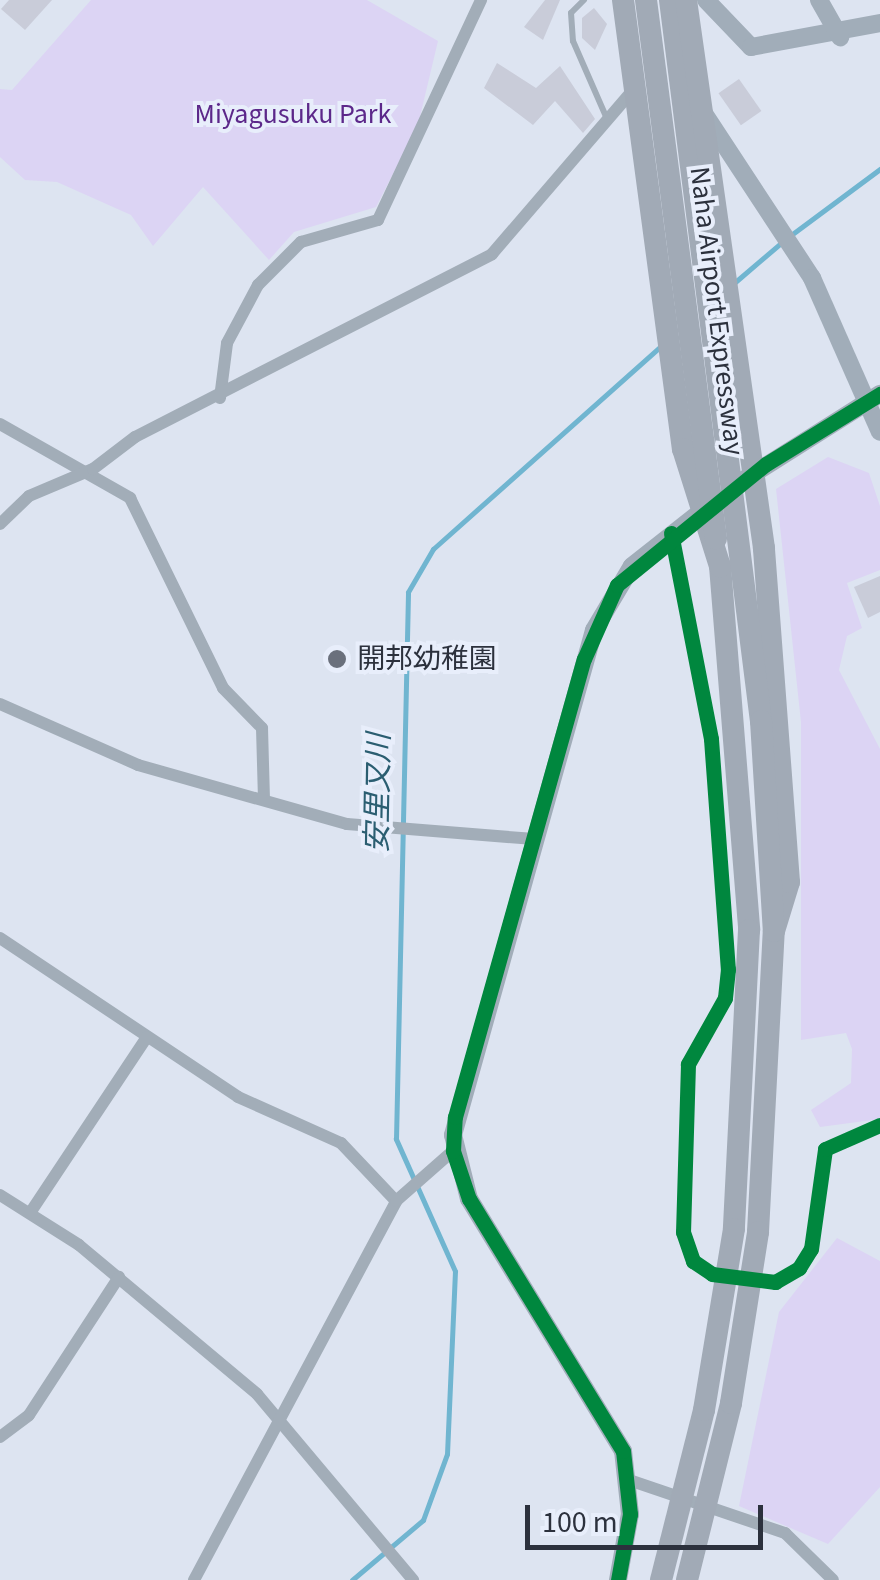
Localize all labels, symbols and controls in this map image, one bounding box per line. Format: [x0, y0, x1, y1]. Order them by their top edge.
park label: Miyagusuku Park [195, 97, 391, 131]
street label: Naha Airport Expressway [683, 165, 751, 457]
place label: 開邦幼稚園 [357, 642, 497, 676]
marker: 開邦幼稚園 [326, 648, 348, 670]
water label: 安里又川 [360, 733, 398, 853]
scale bar [530, 1485, 768, 1547]
text: 100 m [542, 1501, 618, 1544]

